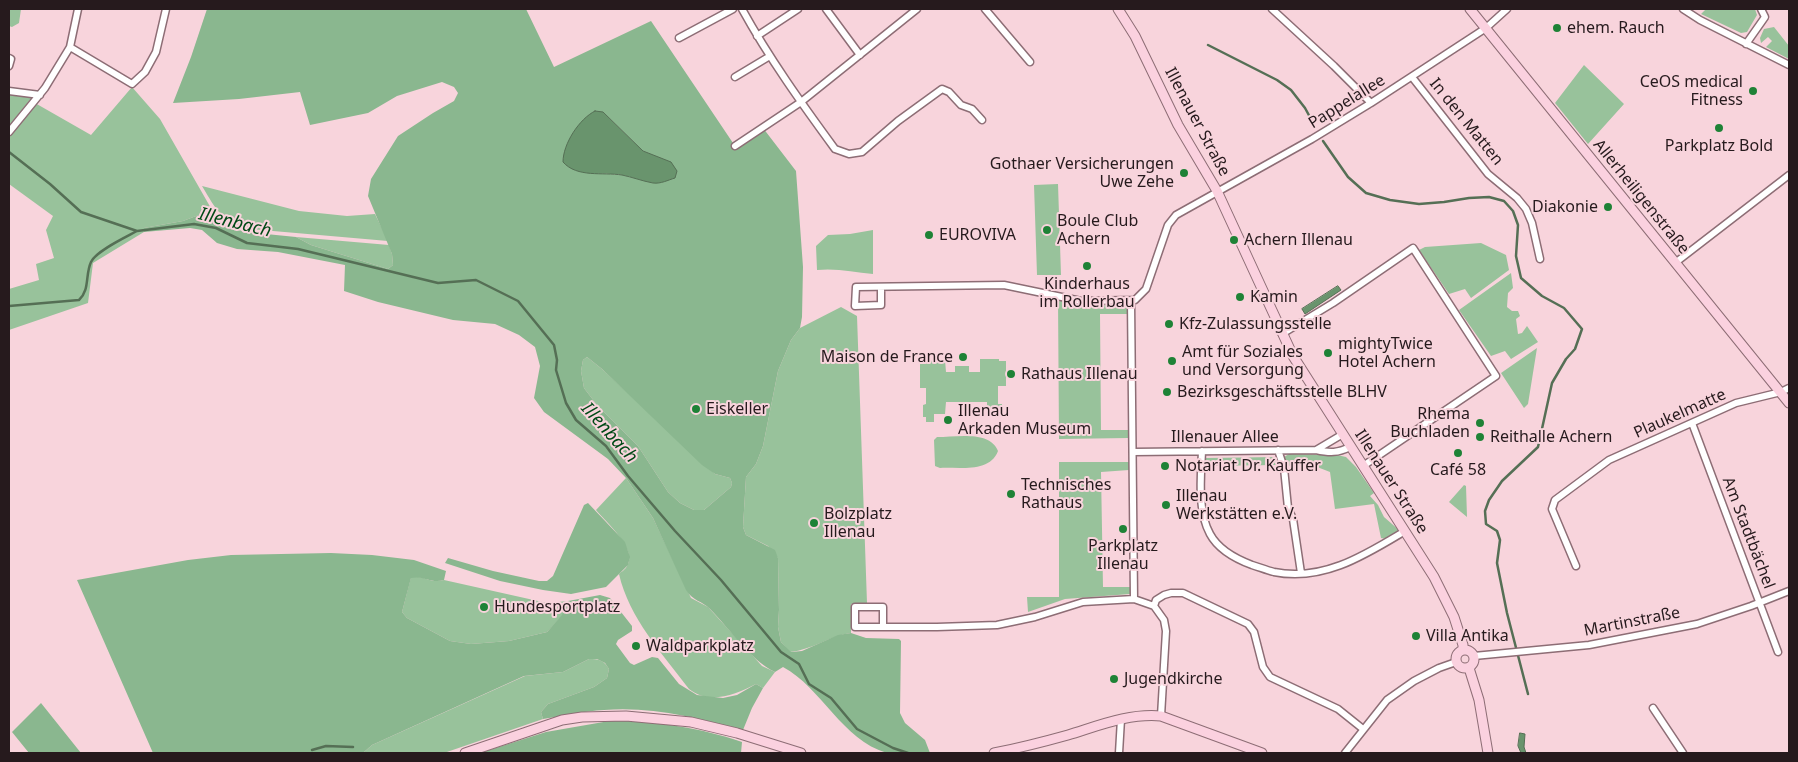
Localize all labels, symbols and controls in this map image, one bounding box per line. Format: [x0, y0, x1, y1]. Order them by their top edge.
place label: ehem. Rauch [1567, 18, 1665, 38]
marker: ehem. Rauch [1551, 22, 1563, 34]
street label: Illenauer Straße [1160, 64, 1234, 180]
street label: Pappelallee [1305, 71, 1389, 133]
place label: CeOS medical Fitness [1640, 72, 1743, 110]
street label: In den Matten [1425, 75, 1507, 169]
marker: CeOS medical Fitness [1747, 85, 1759, 97]
marker: Parkplatz Bold [1713, 122, 1725, 134]
street label: Allerheiligenstraße [1589, 136, 1693, 258]
place label: Parkplatz Bold [1665, 136, 1773, 156]
place label: Gothaer Versicherungen Uwe Zehe [990, 154, 1174, 192]
marker: Gothaer Versicherungen Uwe Zehe [1178, 167, 1190, 179]
place label: Diakonie [1532, 197, 1598, 217]
marker: Diakonie [1602, 201, 1614, 213]
water label: Illenbach [197, 204, 273, 242]
place label: Boule Club Achern [1057, 211, 1138, 249]
marker: Boule Club Achern [1041, 224, 1053, 236]
place label: EUROVIVA [939, 225, 1016, 245]
marker: EUROVIVA [923, 229, 935, 241]
place label: Achern Illenau [1244, 230, 1353, 250]
marker: Achern Illenau [1228, 234, 1240, 246]
marker: Kinderhaus im Rollerbau [1081, 260, 1093, 272]
place label: Kinderhaus im Rollerbau [1039, 274, 1135, 312]
place label: Kamin [1250, 287, 1298, 307]
marker: Kamin [1234, 291, 1246, 303]
place label: Kfz-Zulassungsstelle [1179, 314, 1332, 334]
marker: Kfz-Zulassungsstelle [1163, 318, 1175, 330]
place label: mightyTwice Hotel Achern [1338, 334, 1436, 372]
place label: Amt für Soziales und Versorgung [1182, 342, 1304, 380]
place label: Maison de France [821, 347, 953, 367]
marker: mightyTwice Hotel Achern [1322, 347, 1334, 359]
marker: Maison de France [957, 351, 969, 363]
marker: Amt für Soziales und Versorgung [1166, 355, 1178, 367]
place label: Rathaus Illenau [1021, 364, 1138, 384]
marker: Rathaus Illenau [1005, 368, 1017, 380]
place label: Bezirksgeschäftsstelle BLHV [1177, 382, 1387, 402]
street label: Plaukelmatte [1631, 385, 1729, 443]
marker: Bezirksgeschäftsstelle BLHV [1161, 386, 1173, 398]
water label: Illenbach [576, 398, 642, 468]
place label: Eiskeller [706, 399, 768, 419]
place label: Illenau Arkaden Museum [958, 401, 1091, 439]
marker: Eiskeller [690, 403, 702, 415]
place label: Rhema Buchladen [1390, 404, 1470, 442]
marker: Illenau Arkaden Museum [942, 414, 954, 426]
marker: Rhema Buchladen [1474, 417, 1486, 429]
street label: Illenauer Straße [1350, 426, 1432, 538]
street label: Illenauer Allee [1171, 427, 1279, 447]
place label: Reithalle Achern [1490, 427, 1612, 447]
marker: Reithalle Achern [1474, 431, 1486, 443]
marker: Café 58 [1452, 447, 1464, 459]
place label: Notariat Dr. Kauffer [1175, 456, 1321, 476]
marker: Notariat Dr. Kauffer [1159, 460, 1171, 472]
place label: Café 58 [1430, 460, 1486, 480]
street label: Am Stadtbächel [1718, 474, 1778, 592]
place label: Technisches Rathaus [1021, 475, 1111, 513]
place label: Illenau Werkstätten e.V. [1176, 486, 1297, 524]
marker: Technisches Rathaus [1005, 488, 1017, 500]
marker: Illenau Werkstätten e.V. [1160, 499, 1172, 511]
place label: Bolzplatz Illenau [824, 504, 892, 542]
marker: Bolzplatz Illenau [808, 517, 820, 529]
marker: Parkplatz Illenau [1117, 523, 1129, 535]
place label: Parkplatz Illenau [1088, 536, 1158, 574]
place label: Hundesportplatz [494, 597, 620, 617]
marker: Hundesportplatz [478, 601, 490, 613]
street label: Martinstraße [1582, 603, 1682, 641]
place label: Villa Antika [1426, 626, 1509, 646]
marker: Villa Antika [1410, 630, 1422, 642]
place label: Waldparkplatz [646, 636, 754, 656]
marker: Waldparkplatz [630, 640, 642, 652]
place label: Jugendkirche [1124, 669, 1222, 689]
marker: Jugendkirche [1108, 673, 1120, 685]

